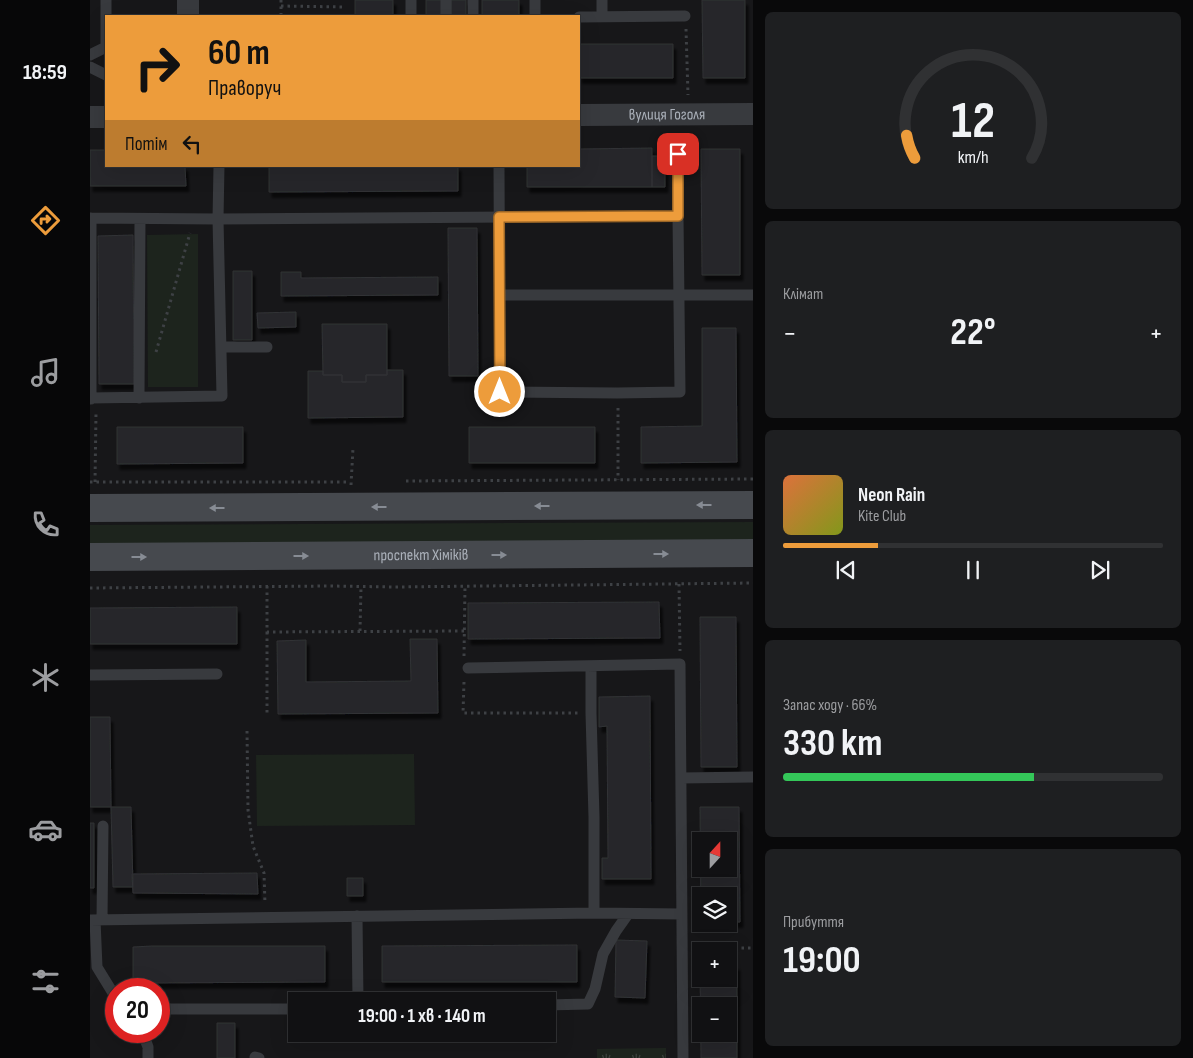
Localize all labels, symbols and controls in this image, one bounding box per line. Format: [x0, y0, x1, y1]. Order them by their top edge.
text: 60 m [208, 32, 270, 75]
icon: right [125, 35, 190, 100]
text: 18:59 [23, 59, 67, 86]
text: Праворуч [208, 75, 281, 102]
text: 12 [951, 90, 995, 153]
street label: вулиця Гоголя [629, 105, 705, 124]
icon: left [178, 130, 206, 158]
text: Потім [125, 133, 168, 156]
pin [657, 133, 699, 175]
icon: arrive [664, 140, 692, 168]
text: km/h [958, 147, 988, 168]
icon: directions [28, 203, 63, 238]
text: Клімат [783, 285, 823, 304]
text: 22° [950, 310, 996, 355]
text: − [783, 317, 797, 350]
text: + [1149, 317, 1163, 350]
icon: music [28, 355, 63, 390]
position arrow [473, 365, 525, 417]
text: Neon Rain [858, 484, 925, 507]
one-way arrow [696, 501, 712, 509]
one-way arrow [534, 502, 550, 510]
one-way arrow [371, 503, 387, 511]
one-way arrow [209, 504, 225, 512]
icon: phone [28, 507, 63, 542]
text: Kite Club [858, 507, 906, 526]
street label: проспект Хіміків [374, 545, 468, 565]
one-way arrow [653, 550, 669, 558]
one-way arrow [491, 551, 507, 559]
one-way arrow [293, 552, 309, 560]
one-way arrow [131, 553, 147, 561]
icon: previous [832, 556, 860, 584]
icon: pause [959, 556, 987, 584]
icon: next [1086, 556, 1114, 584]
icon: climate [28, 660, 63, 695]
text: Запас ходу · 66% [783, 696, 877, 715]
text: 330 km [783, 721, 882, 766]
icon: car [28, 812, 63, 847]
north arrow [692, 832, 738, 878]
map controls [692, 832, 737, 1042]
button: layers [692, 887, 737, 932]
text: Прибуття [783, 913, 844, 932]
text: 19:00 [783, 938, 861, 983]
button: + [692, 942, 737, 987]
icon: filters [28, 964, 63, 999]
speed limit sign: 20 [105, 978, 170, 1043]
button: − [692, 997, 737, 1042]
text: 19:00 · 1 хв · 140 m [358, 1005, 486, 1028]

